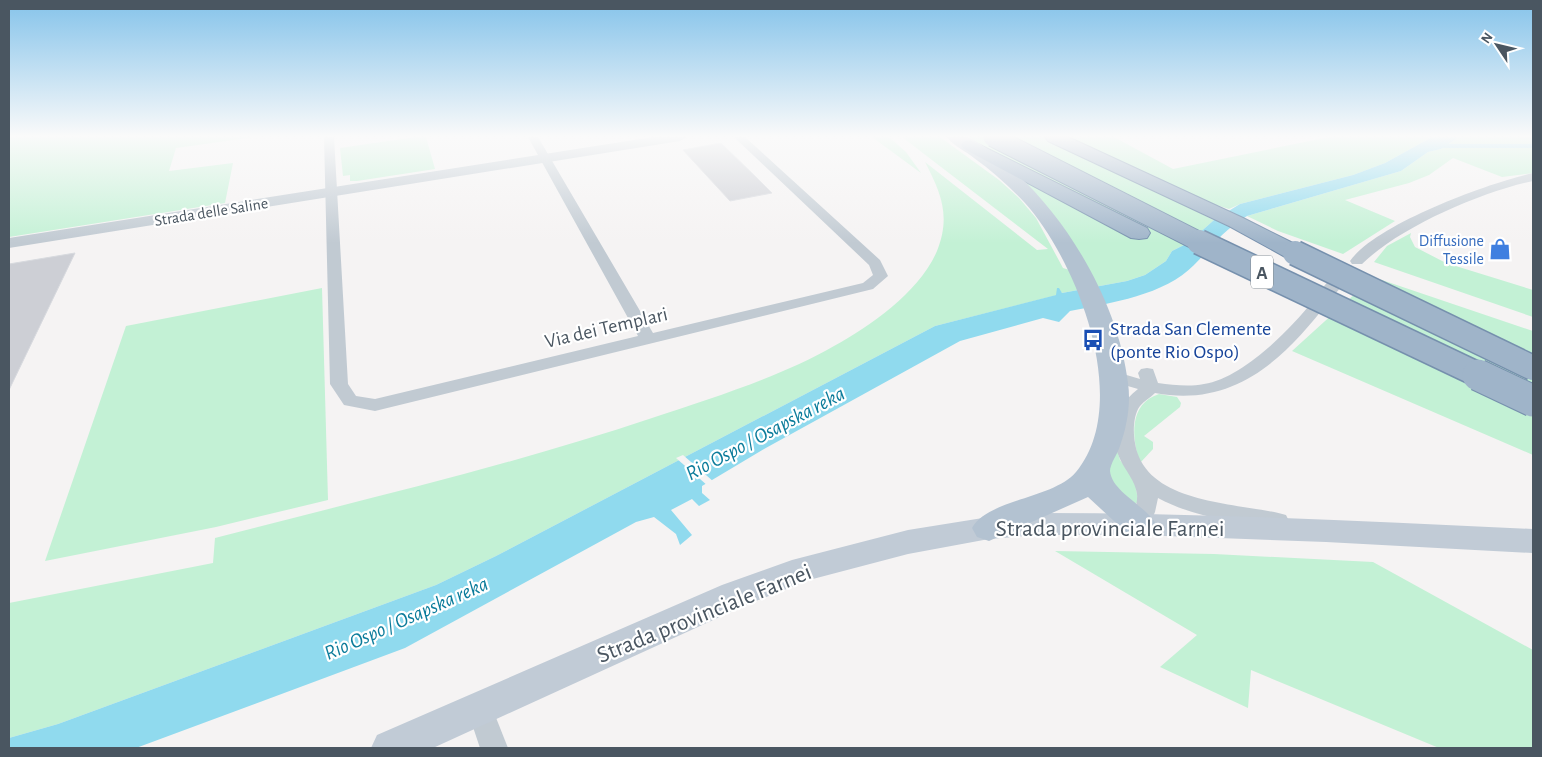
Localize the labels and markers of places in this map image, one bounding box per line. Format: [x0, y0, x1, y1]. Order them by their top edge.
place label: Diffusione Tessile [1419, 233, 1484, 267]
shop icon: Diffusione Tessile [1487, 236, 1513, 262]
place label: Strada San Clemente (ponte Rio Ospo) [1110, 319, 1271, 362]
bus stop icon: Strada San Clemente (ponte Rio Ospo) [1080, 327, 1106, 353]

